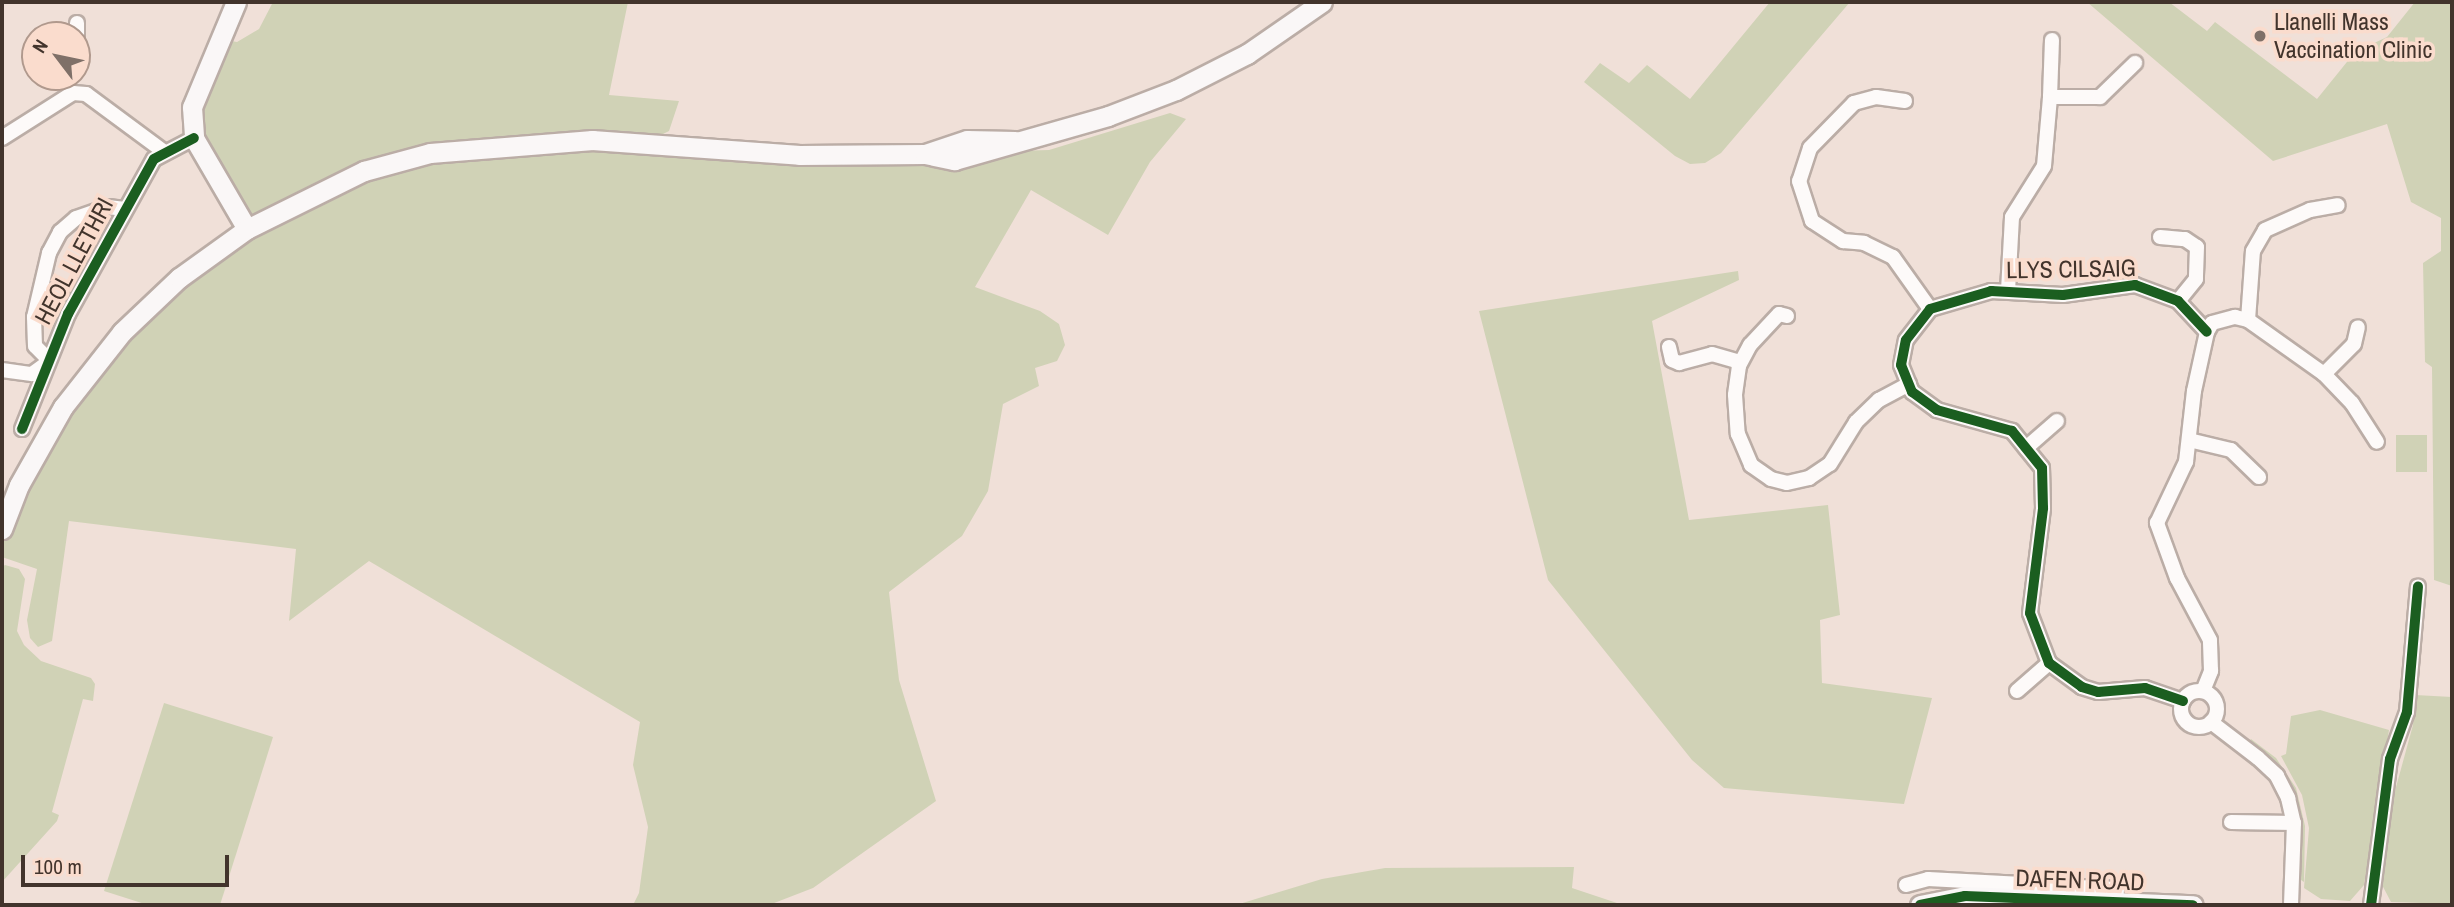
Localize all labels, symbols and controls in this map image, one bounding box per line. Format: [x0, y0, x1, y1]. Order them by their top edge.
place label: Llanelli Mass Vaccination Clinic [2274, 8, 2432, 64]
north arrow [21, 21, 91, 91]
marker: Llanelli Mass Vaccination Clinic [2252, 28, 2268, 44]
text: N [26, 34, 54, 58]
street label: HEOL LLETHRI [28, 192, 120, 330]
street label: LLYS CILSAIG [2006, 253, 2136, 285]
scale bar [24, 841, 233, 885]
text: 100 m [34, 852, 82, 881]
street label: DAFEN ROAD [2015, 863, 2145, 897]

